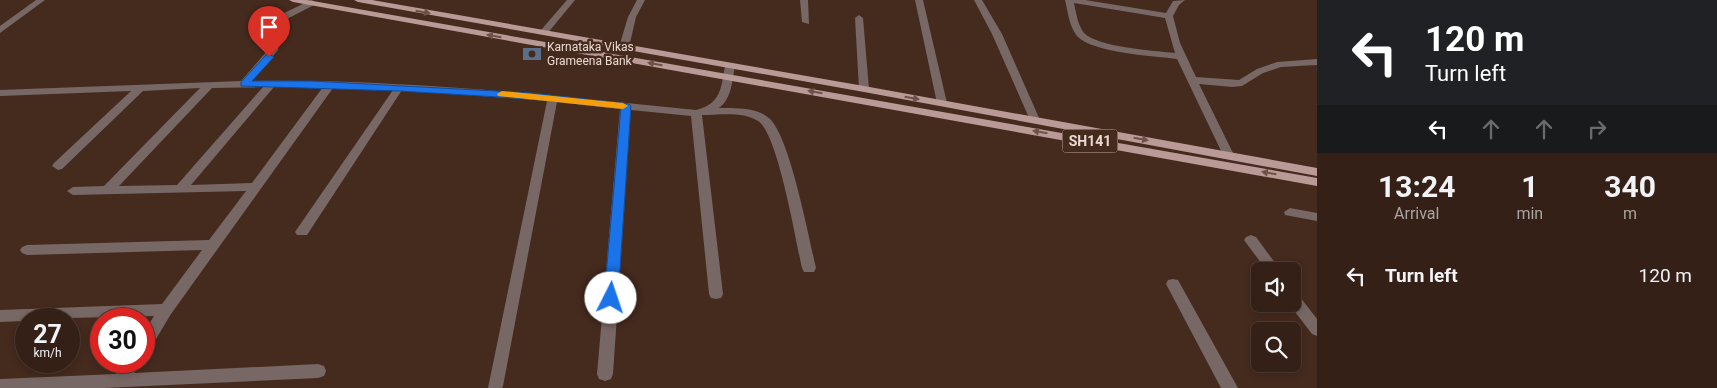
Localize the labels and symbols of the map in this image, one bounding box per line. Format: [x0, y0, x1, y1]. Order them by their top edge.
pin [248, 6, 290, 57]
one-way arrow [416, 8, 432, 16]
one-way arrow [486, 31, 502, 39]
place label: Karnataka Vikas Grameena Bank [547, 40, 634, 68]
bank icon: Karnataka Vikas Grameena Bank [521, 43, 543, 65]
one-way arrow [646, 59, 662, 67]
one-way arrow [806, 87, 822, 95]
one-way arrow [905, 94, 921, 102]
one-way arrow [1032, 127, 1048, 135]
road number: SH141 [1062, 130, 1118, 152]
one-way arrow [1133, 136, 1149, 144]
one-way arrow [1261, 169, 1277, 177]
position arrow [584, 271, 636, 323]
speed limit sign: 30 [90, 308, 155, 373]

